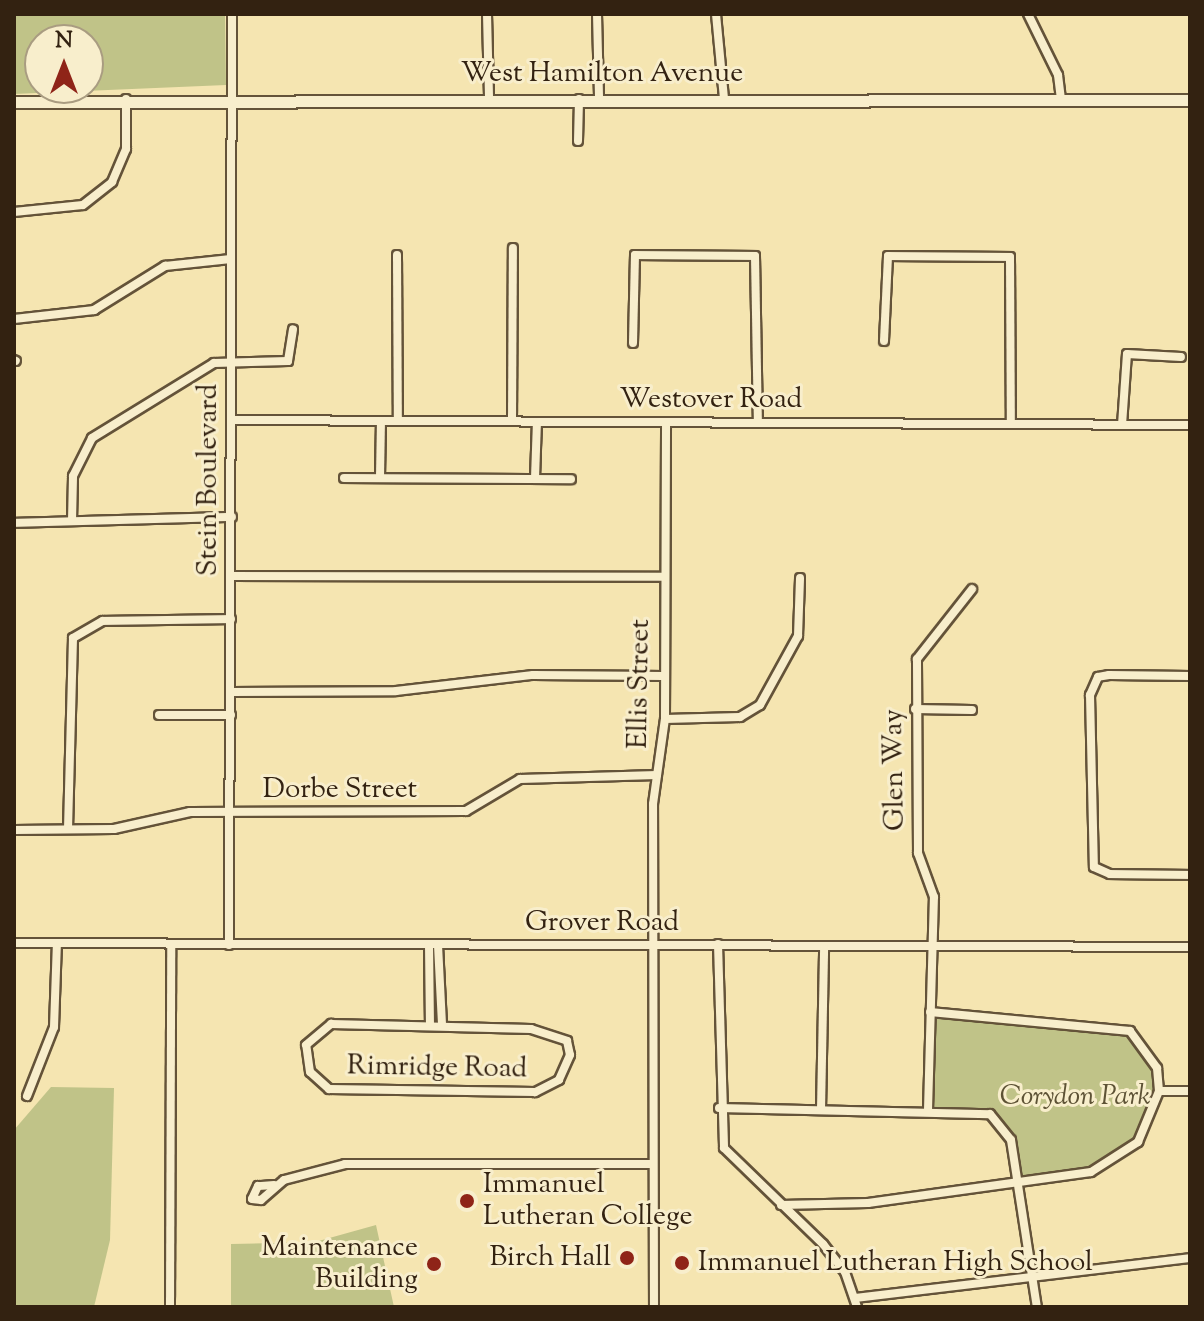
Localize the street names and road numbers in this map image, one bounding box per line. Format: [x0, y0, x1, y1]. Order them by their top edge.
street label: West Hamilton Avenue [461, 57, 743, 91]
street label: Westover Road [620, 383, 802, 417]
street label: Stein Boulevard [192, 384, 226, 576]
street label: Ellis Street [622, 619, 658, 749]
street label: Glen Way [877, 709, 913, 831]
street label: Dorbe Street [263, 773, 417, 807]
street label: Grover Road [525, 906, 679, 940]
street label: Rimridge Road [347, 1050, 527, 1086]

